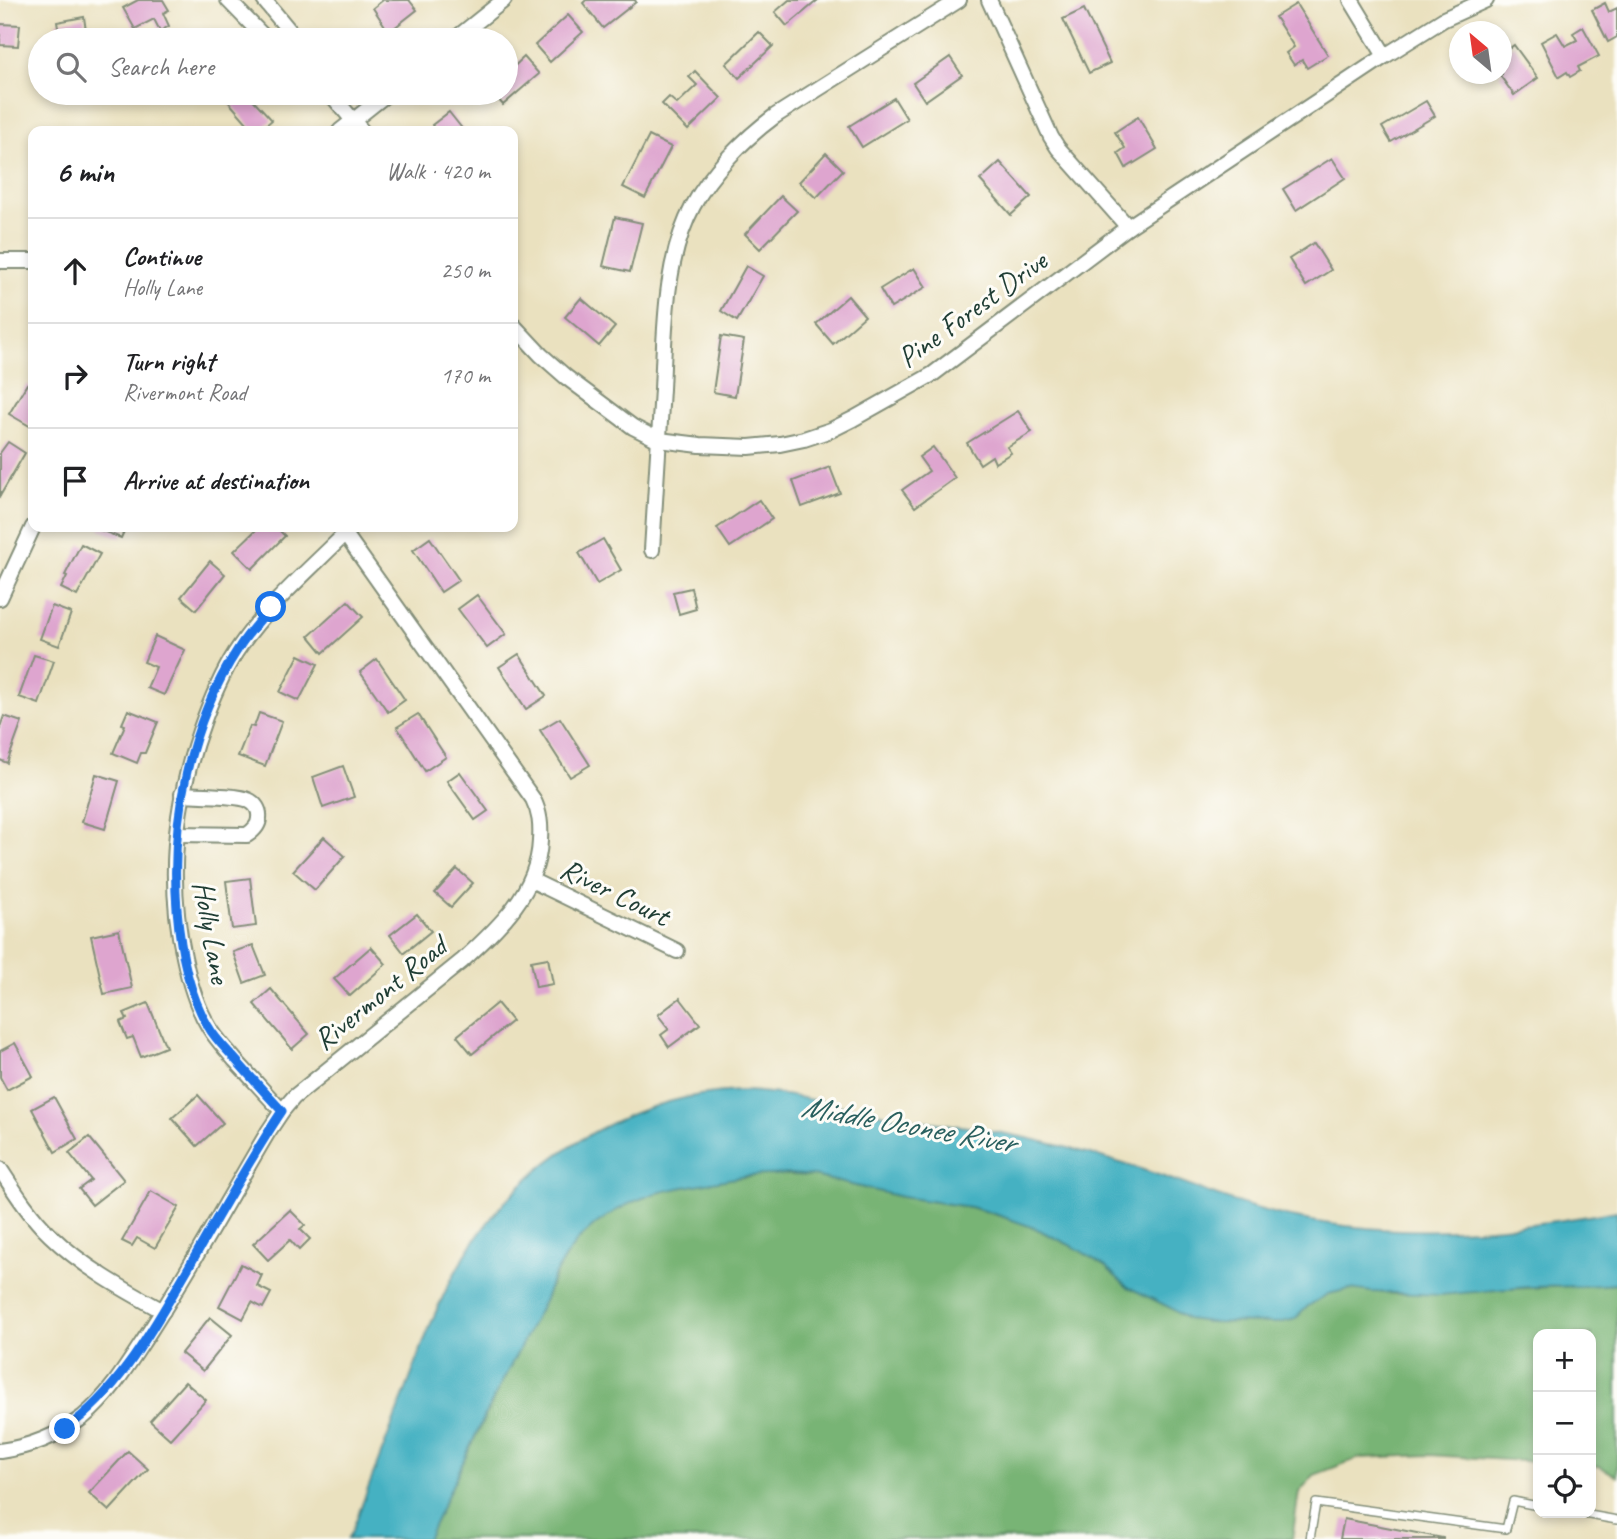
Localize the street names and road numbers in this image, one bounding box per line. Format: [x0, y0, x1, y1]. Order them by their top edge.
street label: Pine Forest Drive [890, 241, 1056, 376]
street label: River Court [554, 849, 679, 936]
street label: Holly Lane [184, 878, 240, 988]
street label: Rivermont Road [306, 925, 458, 1058]

